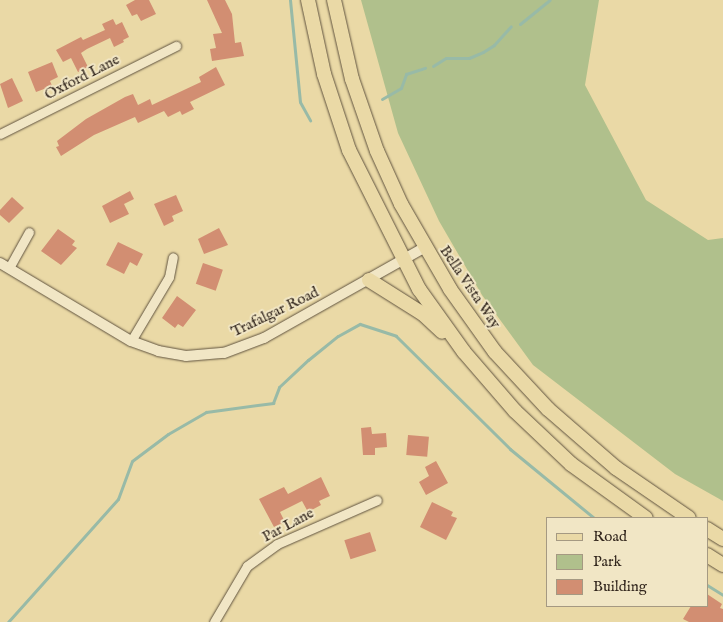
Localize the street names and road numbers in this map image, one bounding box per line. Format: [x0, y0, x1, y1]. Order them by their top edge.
street label: Oxford Lane [41, 50, 123, 104]
street label: Bella Vista Way [436, 242, 504, 332]
street label: Trafalgar Road [228, 283, 322, 341]
street label: Par Lane [259, 504, 317, 546]

